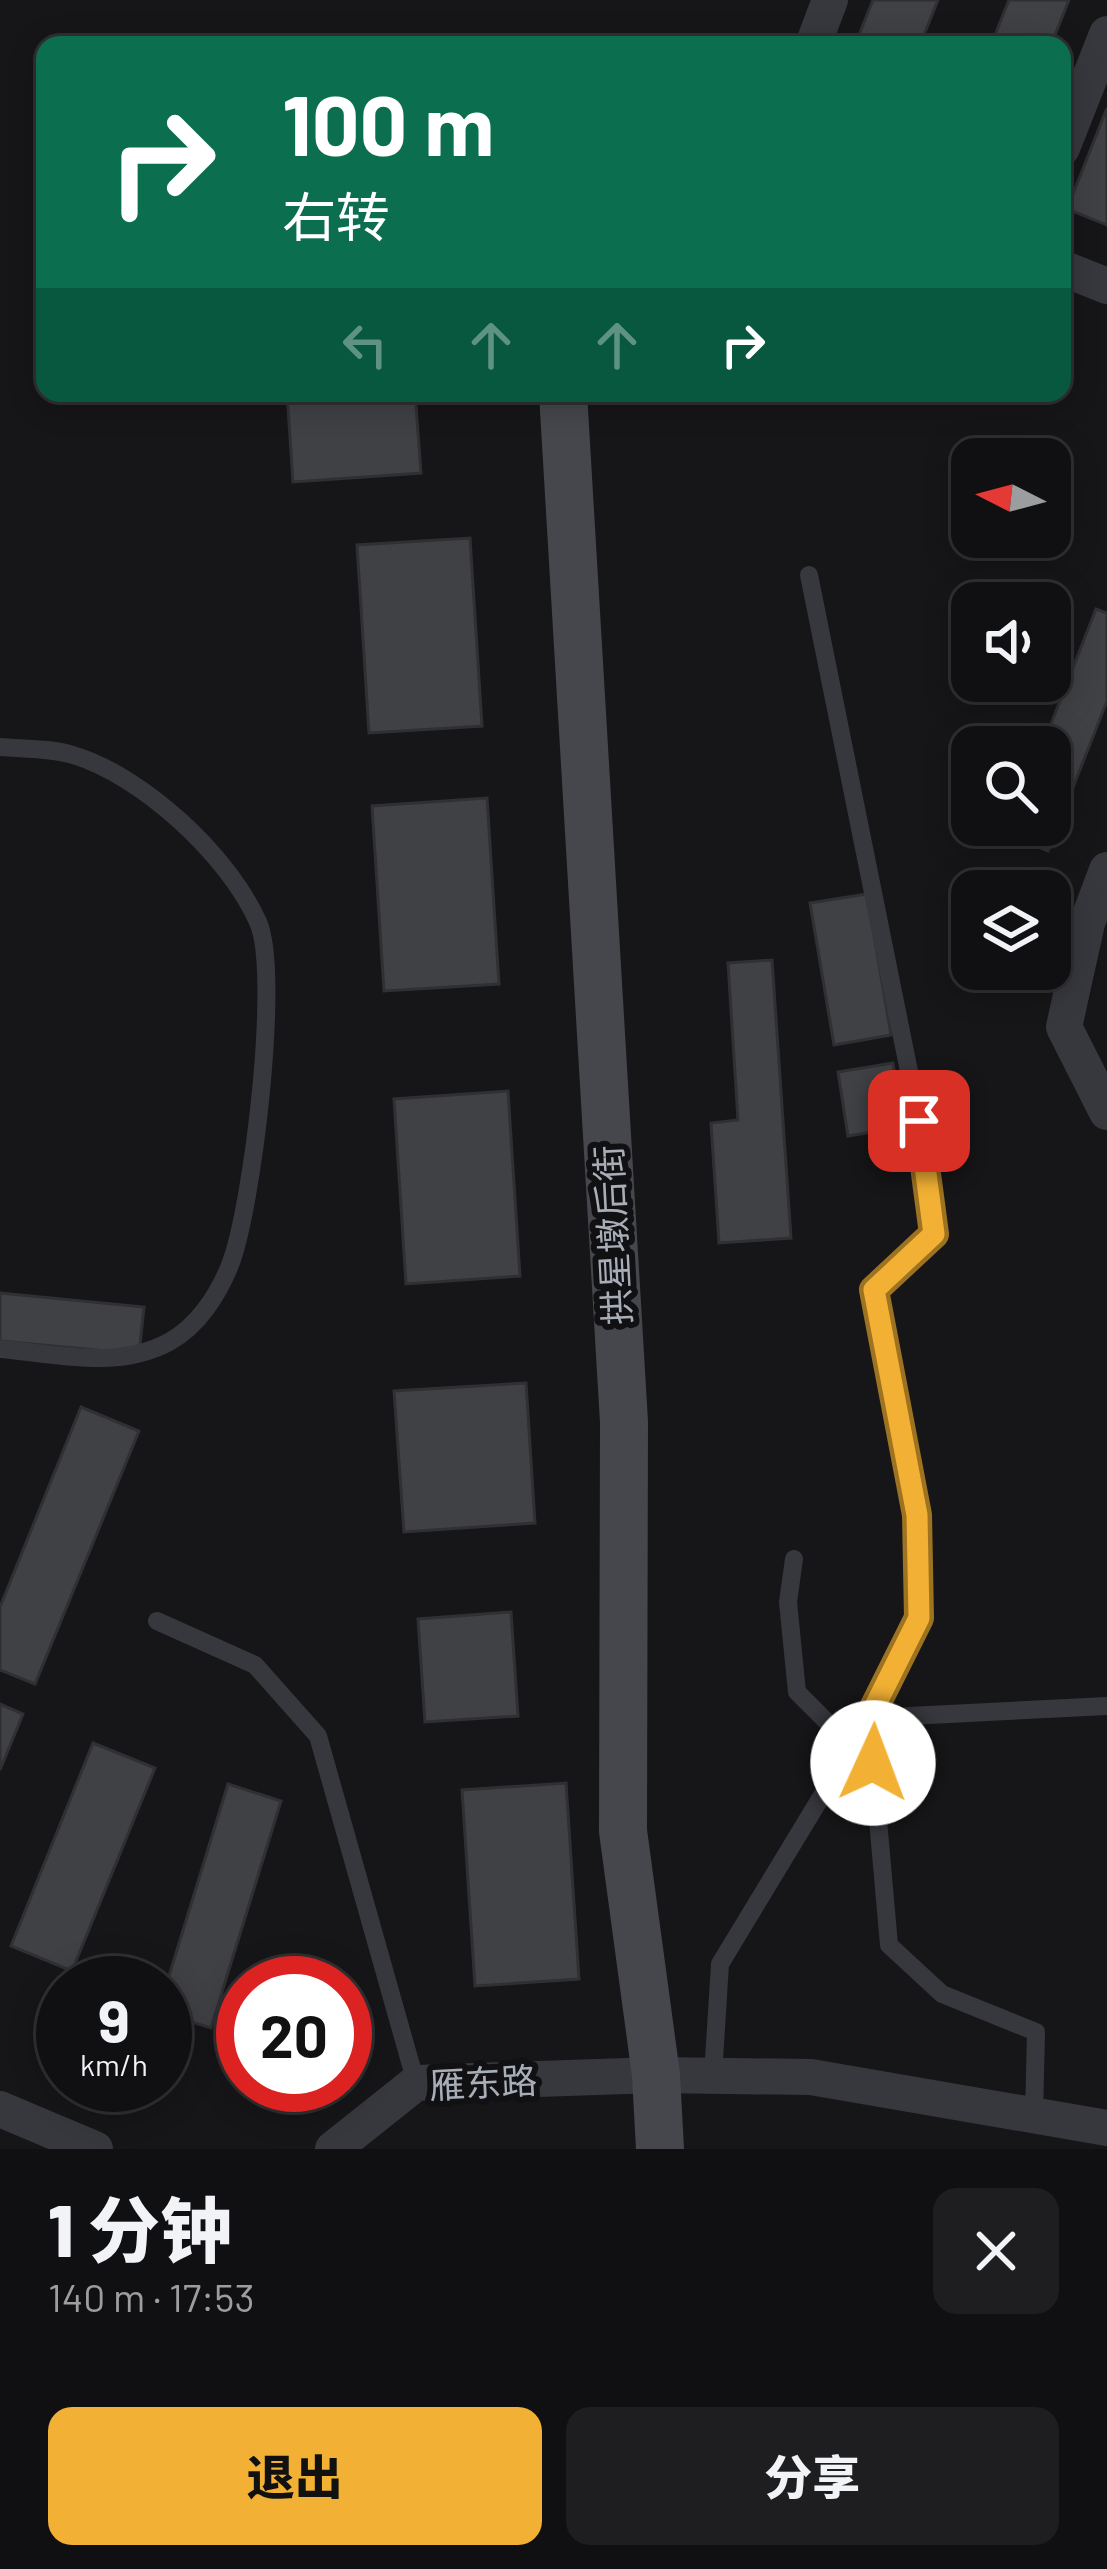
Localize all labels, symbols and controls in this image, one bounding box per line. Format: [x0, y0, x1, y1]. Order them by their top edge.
text: 100 m [282, 72, 494, 173]
icon: right [84, 84, 240, 240]
text: 右转 [282, 183, 390, 248]
icon: left [332, 312, 398, 378]
icon: ahead [458, 312, 524, 378]
icon: ahead [584, 312, 650, 378]
icon: right [710, 312, 776, 378]
north arrow [951, 438, 1071, 558]
map controls [951, 438, 1071, 990]
button: sound [951, 582, 1071, 702]
button: search [951, 726, 1071, 846]
button: layers [951, 870, 1071, 990]
pin [868, 1070, 970, 1172]
icon: arrive [886, 1088, 952, 1154]
street label: 拱星墩后街 [585, 1144, 638, 1326]
position arrow [810, 1700, 936, 1826]
speed limit sign: 20 [216, 1956, 372, 2112]
text: 9 [98, 1983, 130, 2055]
text: km/h [80, 2046, 148, 2082]
street label: 雁东路 [428, 2057, 538, 2106]
text: 1 分钟 [48, 2185, 232, 2271]
button: close [933, 2188, 1059, 2314]
text: 140 m · 17:53 [48, 2273, 254, 2320]
button: 退出 [48, 2407, 542, 2545]
button: 分享 [566, 2407, 1059, 2545]

